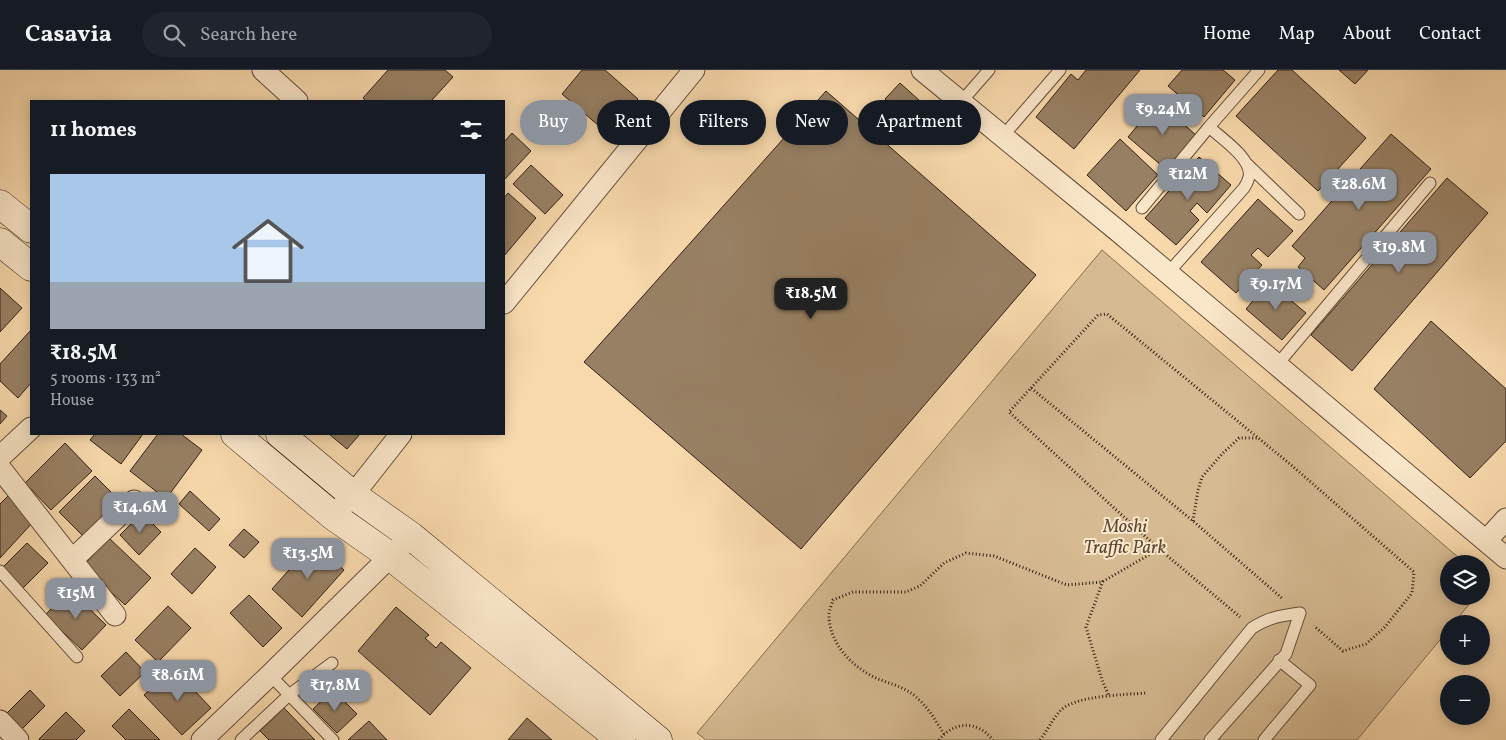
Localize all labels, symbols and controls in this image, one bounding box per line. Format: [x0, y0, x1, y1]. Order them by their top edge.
search box [142, 12, 492, 57]
text: Casavia [25, 18, 112, 52]
icon: search [160, 21, 188, 49]
text: Search here [200, 22, 297, 48]
text: Home [1203, 22, 1251, 47]
text: Map [1279, 22, 1315, 47]
text: About [1343, 22, 1391, 47]
text: Contact [1419, 22, 1481, 47]
pin: ₹9.24M [1122, 93, 1204, 136]
text: ₹9.24M [1135, 99, 1191, 121]
chip: Buy [520, 100, 587, 145]
chip: Rent [597, 100, 670, 145]
chip: Filters [680, 100, 766, 145]
chip: New [776, 100, 848, 145]
chip: Apartment [858, 100, 981, 145]
text: 11 homes [50, 116, 137, 145]
icon: filters [457, 116, 485, 144]
pin: ₹12M [1158, 158, 1218, 201]
text: ₹12M [1168, 164, 1208, 186]
pin: ₹28.6M [1318, 168, 1400, 211]
text: ₹28.6M [1332, 174, 1386, 196]
icon: home [223, 206, 313, 296]
pin: ₹19.8M [1358, 232, 1440, 274]
text: ₹19.8M [1373, 237, 1425, 259]
pin: ₹9.17M [1235, 268, 1317, 311]
text: ₹9.17M [1250, 274, 1302, 296]
pin: ₹18.5M [770, 278, 852, 320]
text: ₹18.5M [785, 283, 837, 305]
text: ₹18.5M [50, 339, 117, 368]
text: 5 rooms · 133 m² [50, 368, 161, 390]
text: House [50, 390, 94, 412]
pin: ₹14.6M [99, 492, 181, 534]
text: ₹14.6M [113, 497, 167, 519]
park label: Moshi Traffic Park [1084, 515, 1166, 561]
pin: ₹13.5M [267, 538, 349, 580]
text: ₹13.5M [282, 543, 334, 565]
map controls [1440, 555, 1490, 725]
button: layers [1440, 555, 1490, 605]
pin: ₹15M [46, 578, 106, 620]
text: ₹15M [57, 583, 95, 605]
button: + [1440, 615, 1490, 665]
pin: ₹8.61M [137, 660, 219, 702]
text: ₹8.61M [152, 665, 204, 687]
pin: ₹17.8M [294, 670, 376, 712]
text: ₹17.8M [310, 675, 360, 697]
button: − [1440, 675, 1490, 725]

